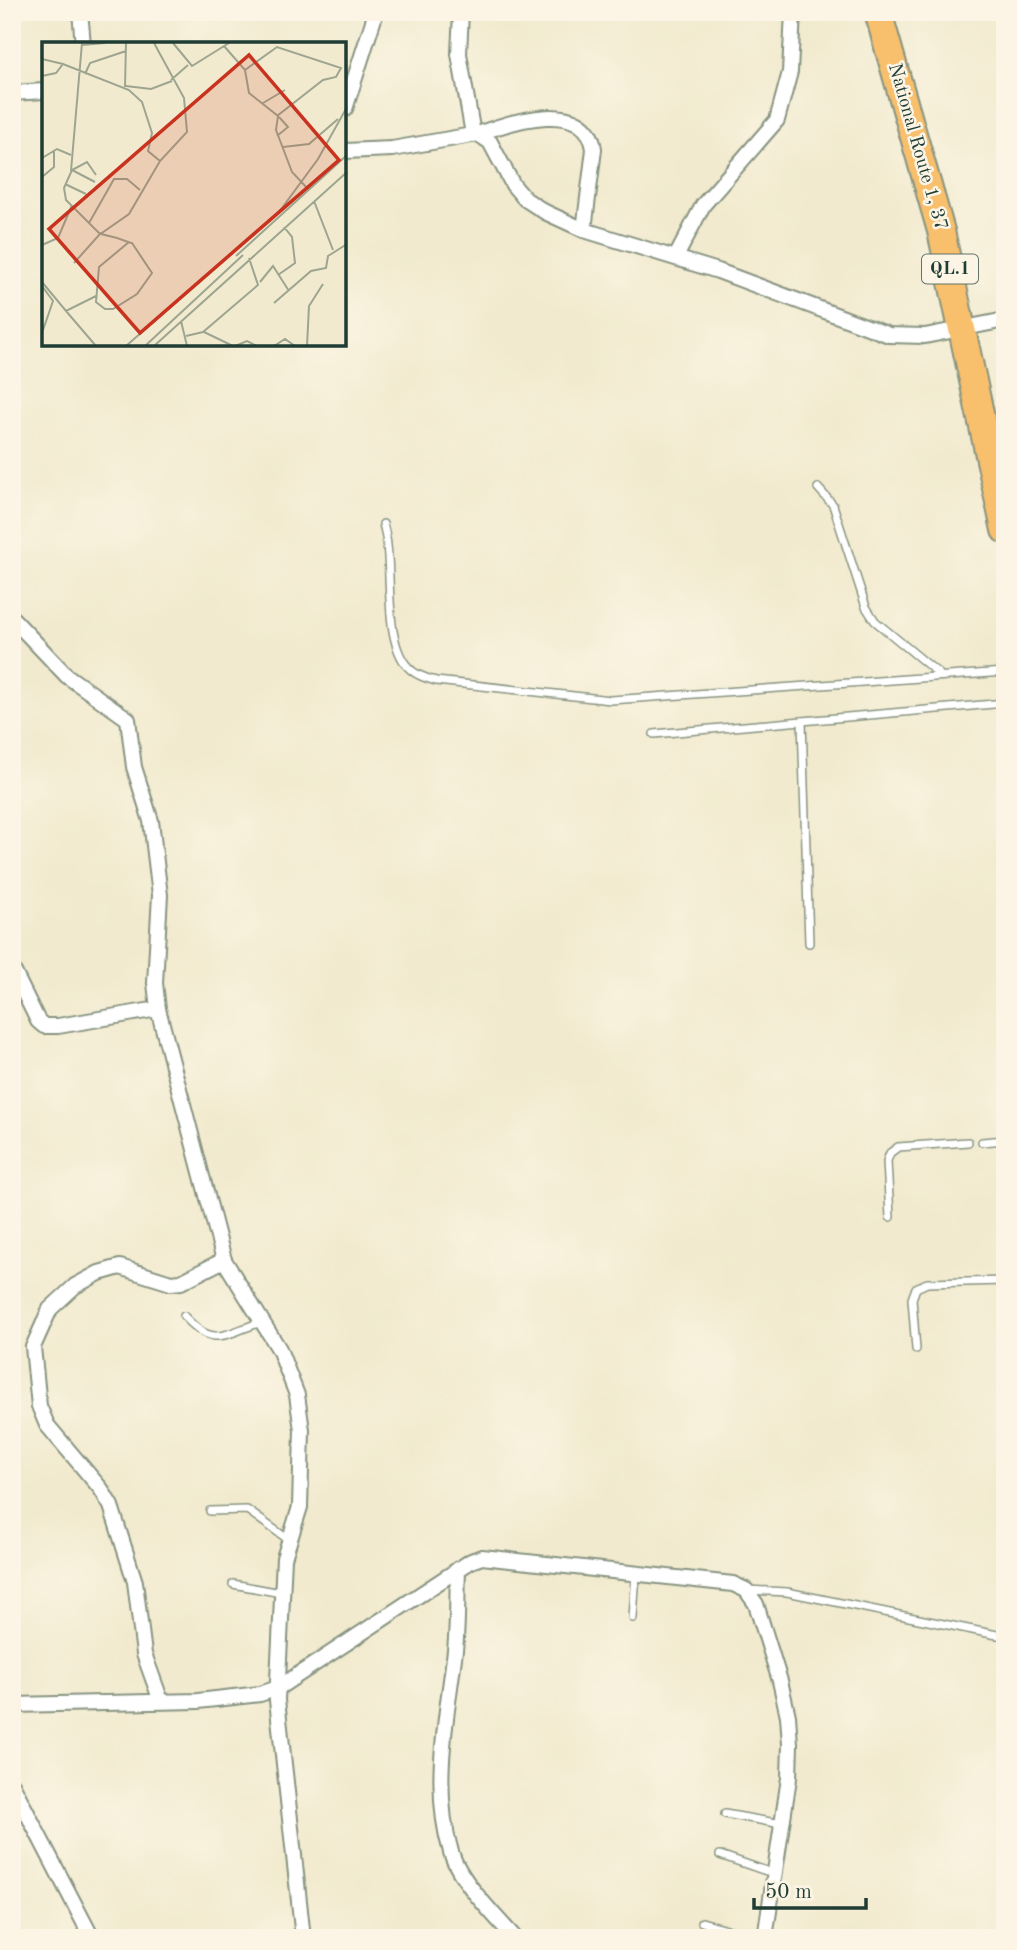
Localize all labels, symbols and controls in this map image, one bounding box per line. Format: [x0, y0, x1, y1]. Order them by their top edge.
inset map [42, 42, 346, 346]
street label: National Route 1, 37 [884, 61, 950, 233]
road number: QL.1 [922, 255, 978, 284]
scale bar [754, 1866, 866, 1910]
text: 50 m [765, 1882, 812, 1903]

